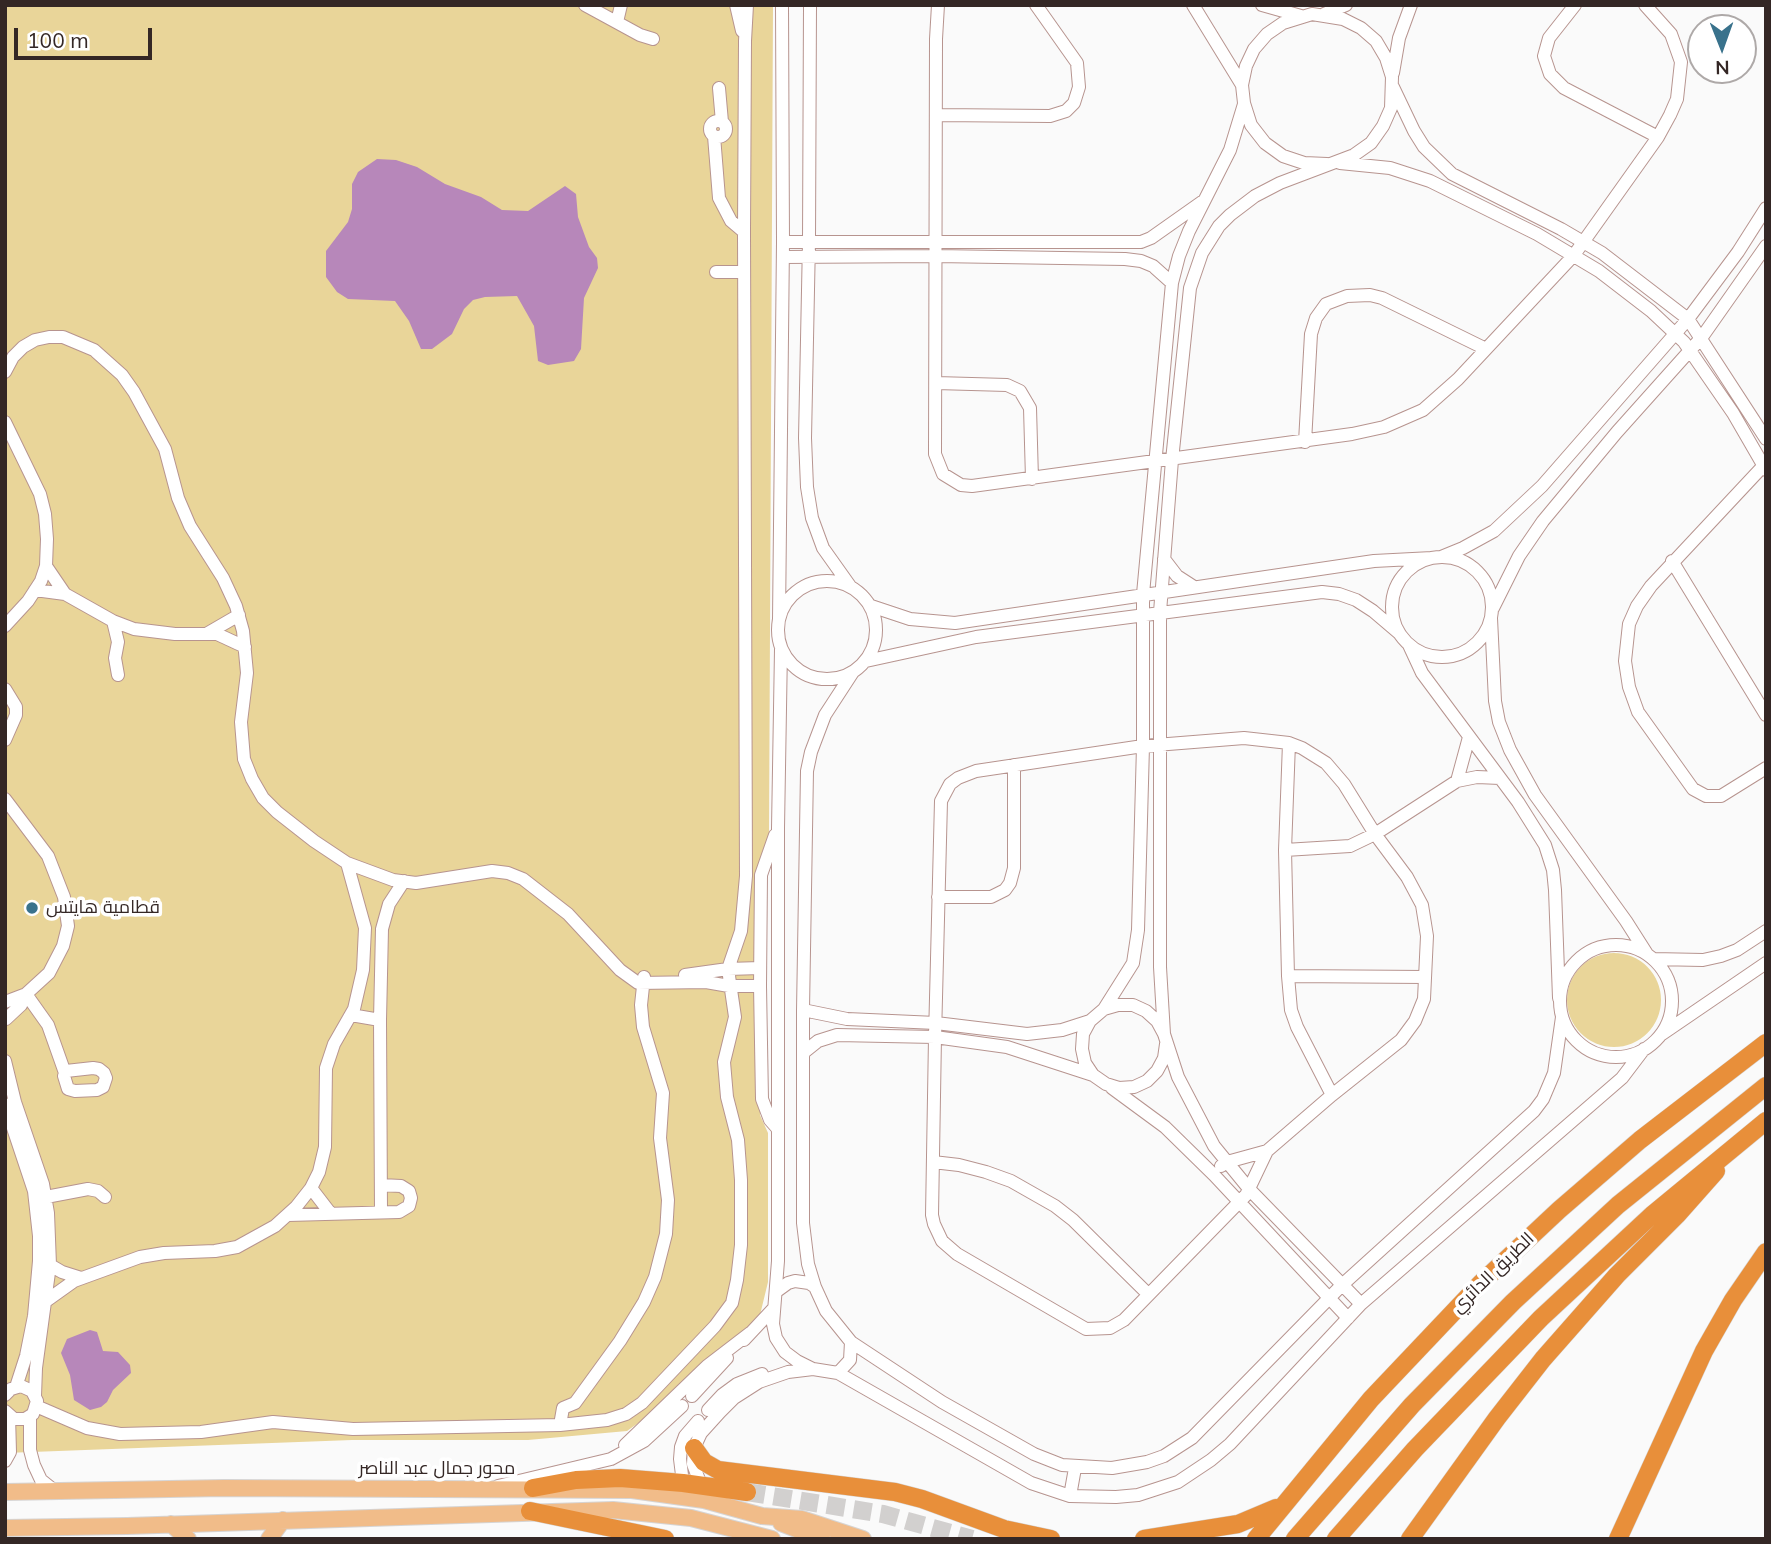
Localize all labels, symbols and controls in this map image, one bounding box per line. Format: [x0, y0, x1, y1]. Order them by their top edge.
scale bar [18, 14, 156, 58]
north arrow [1687, 14, 1757, 84]
text: 100 m [27, 27, 89, 53]
text: N [1715, 56, 1730, 80]
place label: قطامية هايتس [46, 897, 160, 919]
marker: قطامية هايتس [24, 900, 40, 916]
street label: الطريق الدائري [1447, 1228, 1539, 1318]
street label: محور جمال عبد الناصر [359, 1458, 515, 1480]

